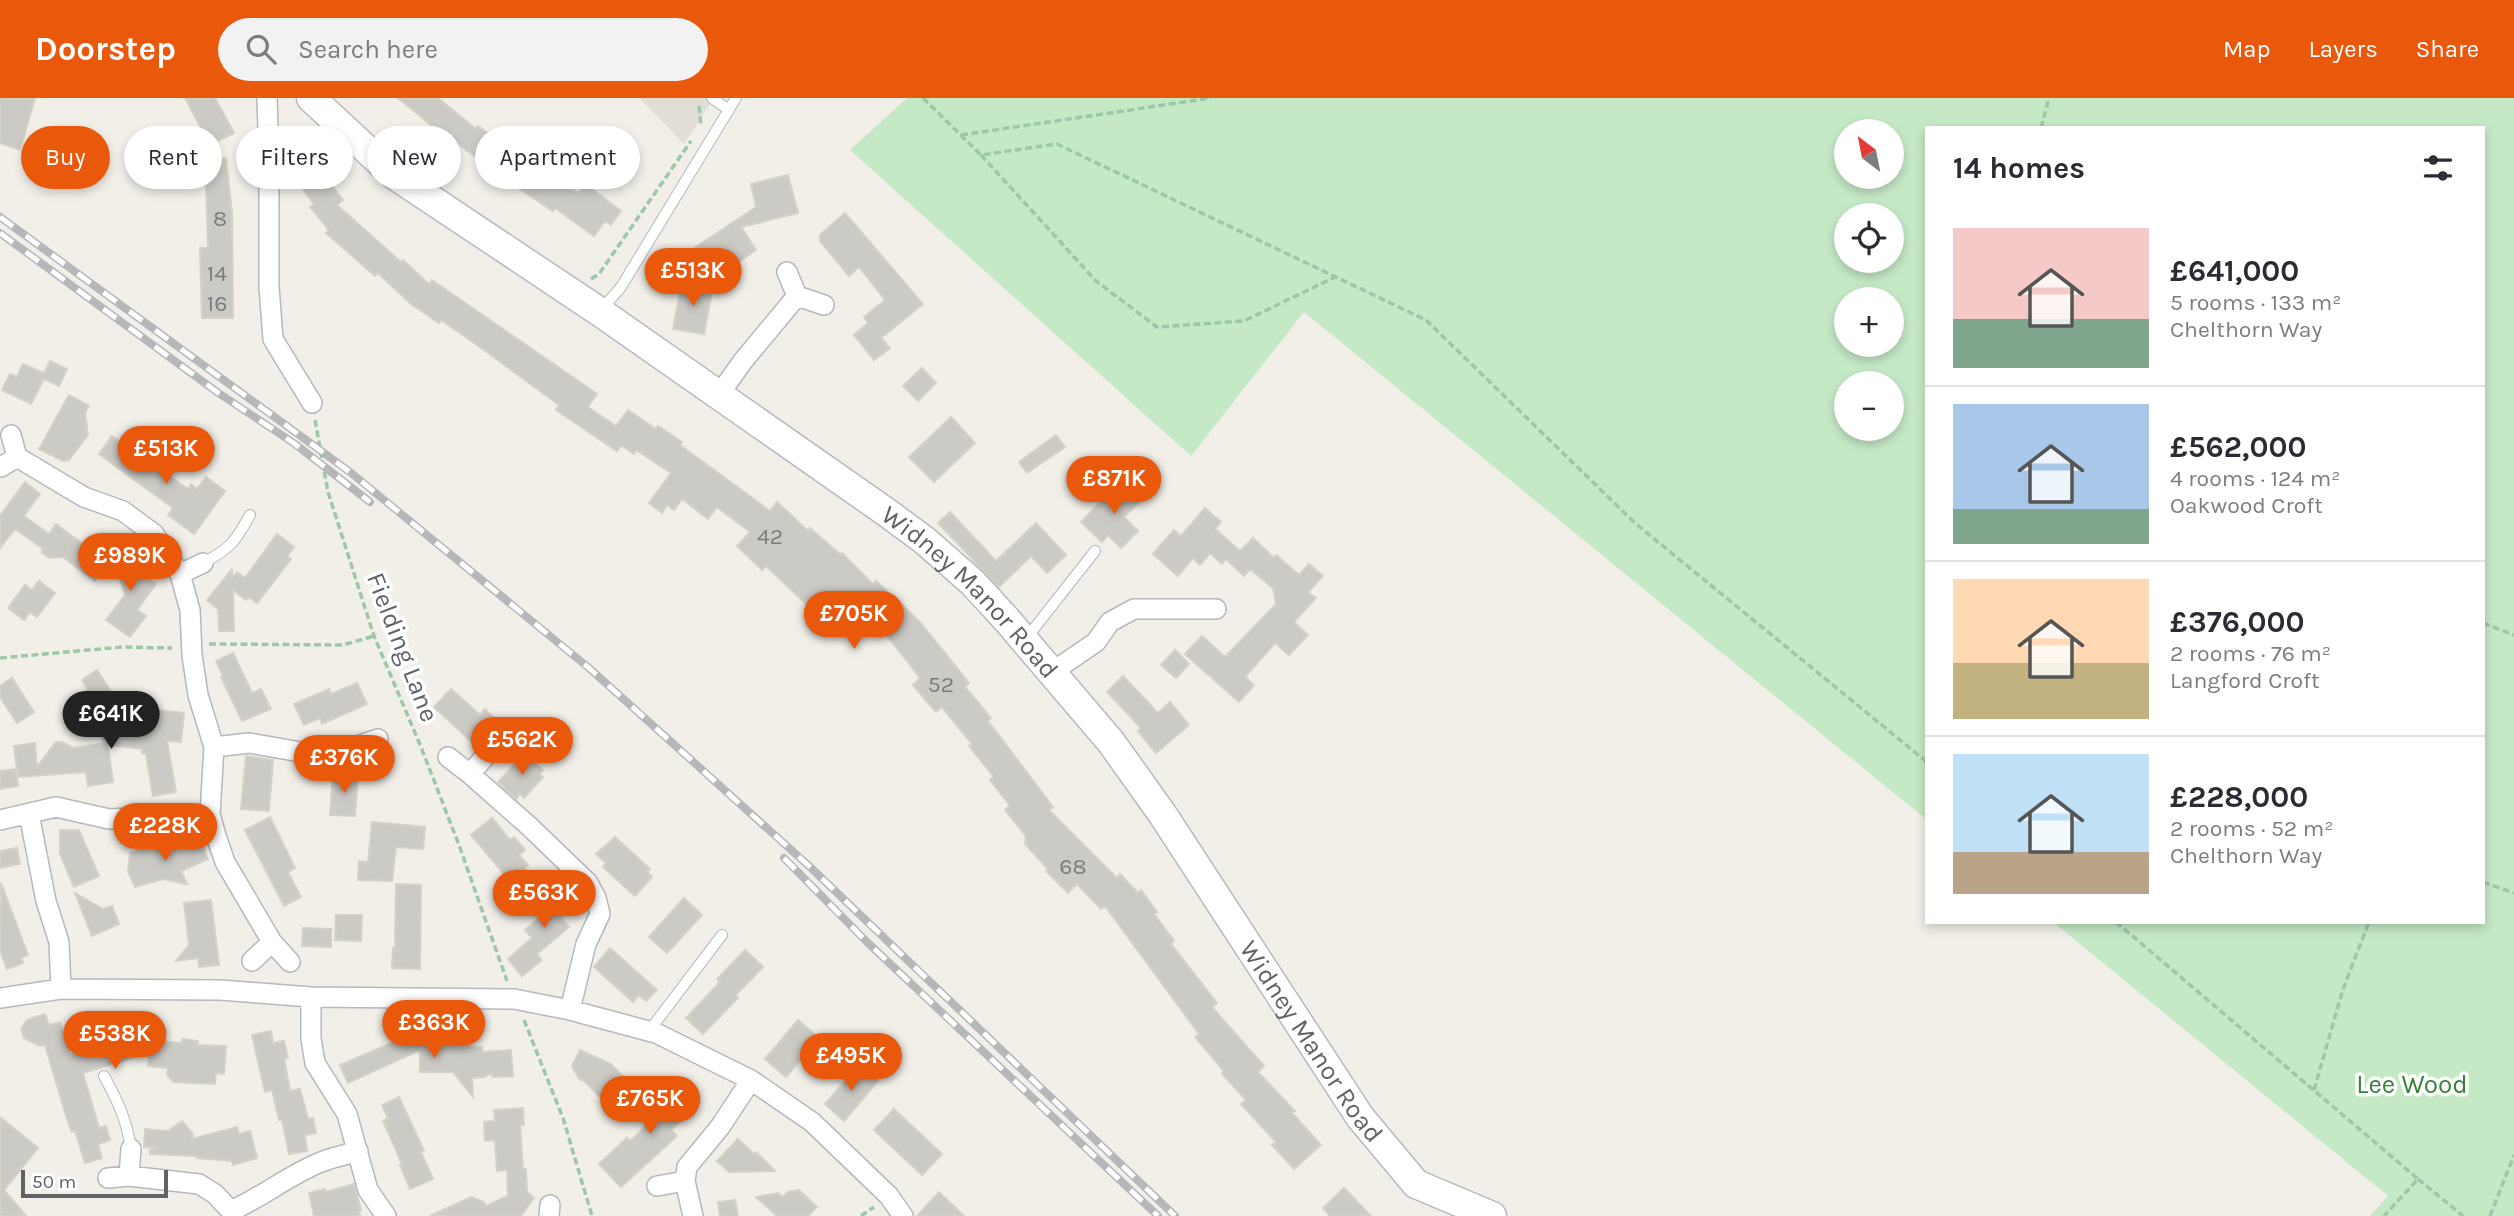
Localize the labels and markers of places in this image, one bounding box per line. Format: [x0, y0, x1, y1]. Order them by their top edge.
pin: £513K [644, 248, 742, 308]
pin: £513K [117, 426, 215, 486]
pin: £871K [1065, 456, 1163, 516]
pin: £989K [81, 533, 179, 593]
pin: £705K [805, 592, 903, 651]
pin: £641K [62, 692, 160, 751]
pin: £562K [473, 718, 571, 777]
pin: £376K [295, 736, 393, 795]
pin: £228K [116, 804, 214, 863]
pin: £563K [495, 870, 593, 930]
pin: £363K [385, 1000, 483, 1060]
pin: £538K [66, 1012, 164, 1071]
pin: £495K [802, 1034, 900, 1093]
pin: £765K [601, 1076, 699, 1136]

